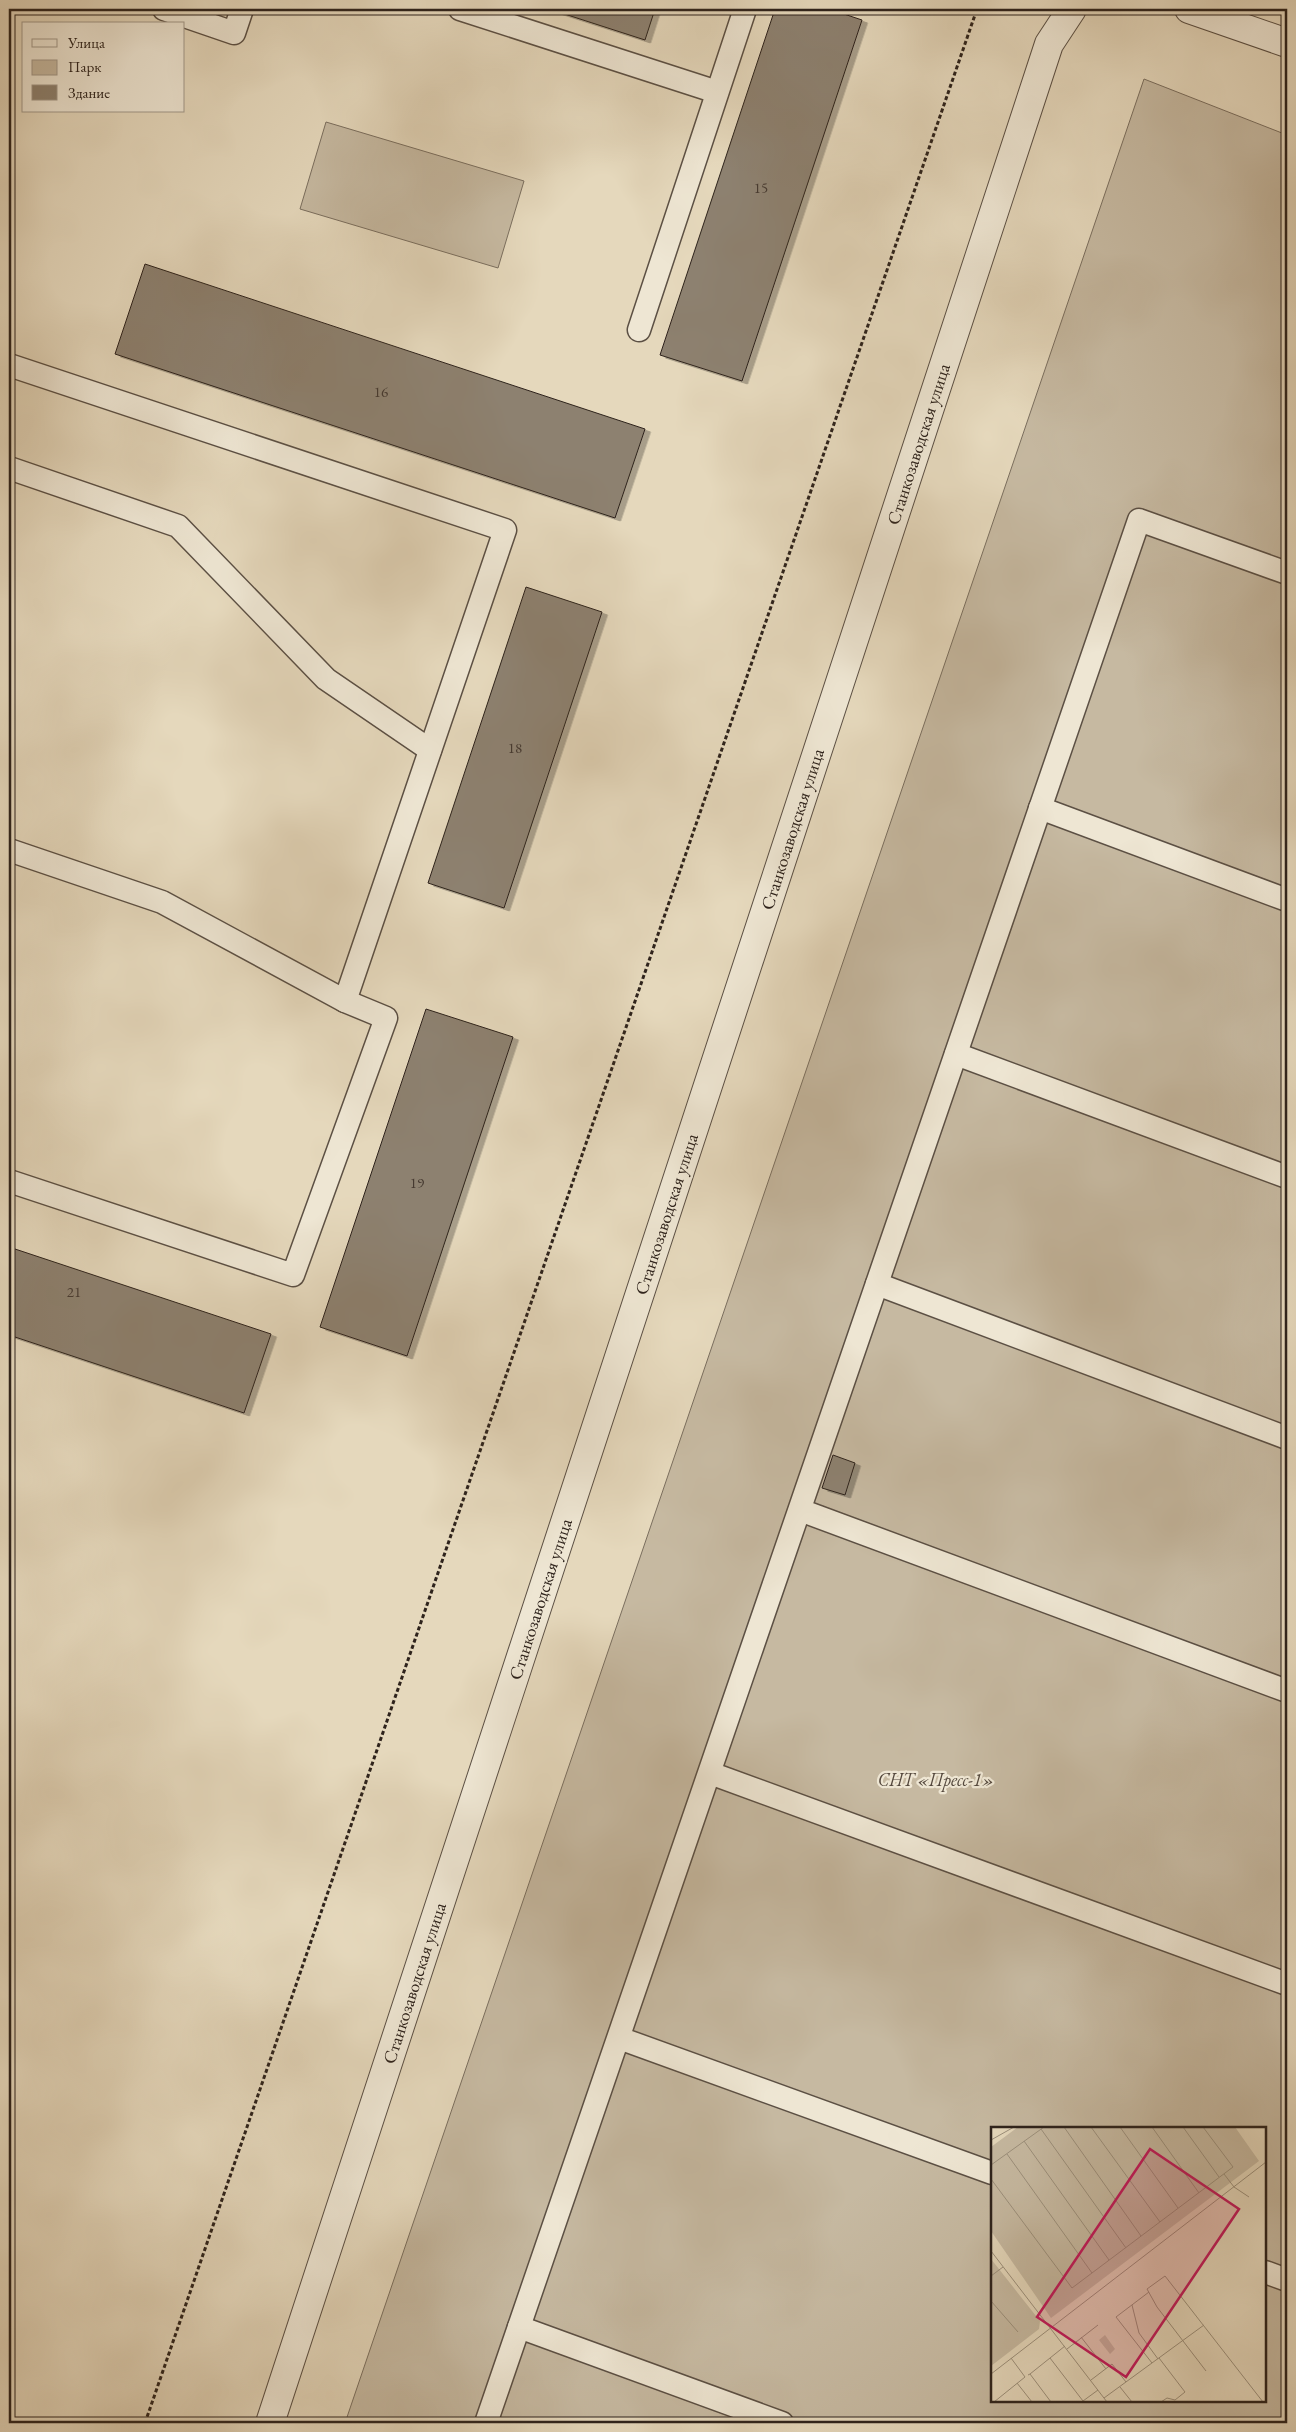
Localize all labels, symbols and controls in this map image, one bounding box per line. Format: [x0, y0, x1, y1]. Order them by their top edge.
legend [22, 22, 185, 112]
text: Улица [67, 33, 105, 52]
text: Парк [68, 57, 101, 76]
text: Здание [68, 83, 110, 102]
house number: 15 [754, 178, 768, 197]
street label: Станкозаводская улица [881, 360, 955, 528]
house number: 16 [374, 382, 388, 401]
house number: 18 [508, 738, 522, 757]
street label: Станкозаводская улица [755, 745, 829, 913]
street label: Станкозаводская улица [629, 1130, 703, 1298]
house number: 19 [410, 1173, 424, 1192]
house number: 21 [67, 1282, 81, 1301]
street label: Станкозаводская улица [503, 1515, 577, 1683]
park label: СНТ «Пресс-1» [878, 1768, 994, 1792]
street label: Станкозаводская улица [377, 1899, 451, 2067]
inset map [991, 2127, 1266, 2402]

